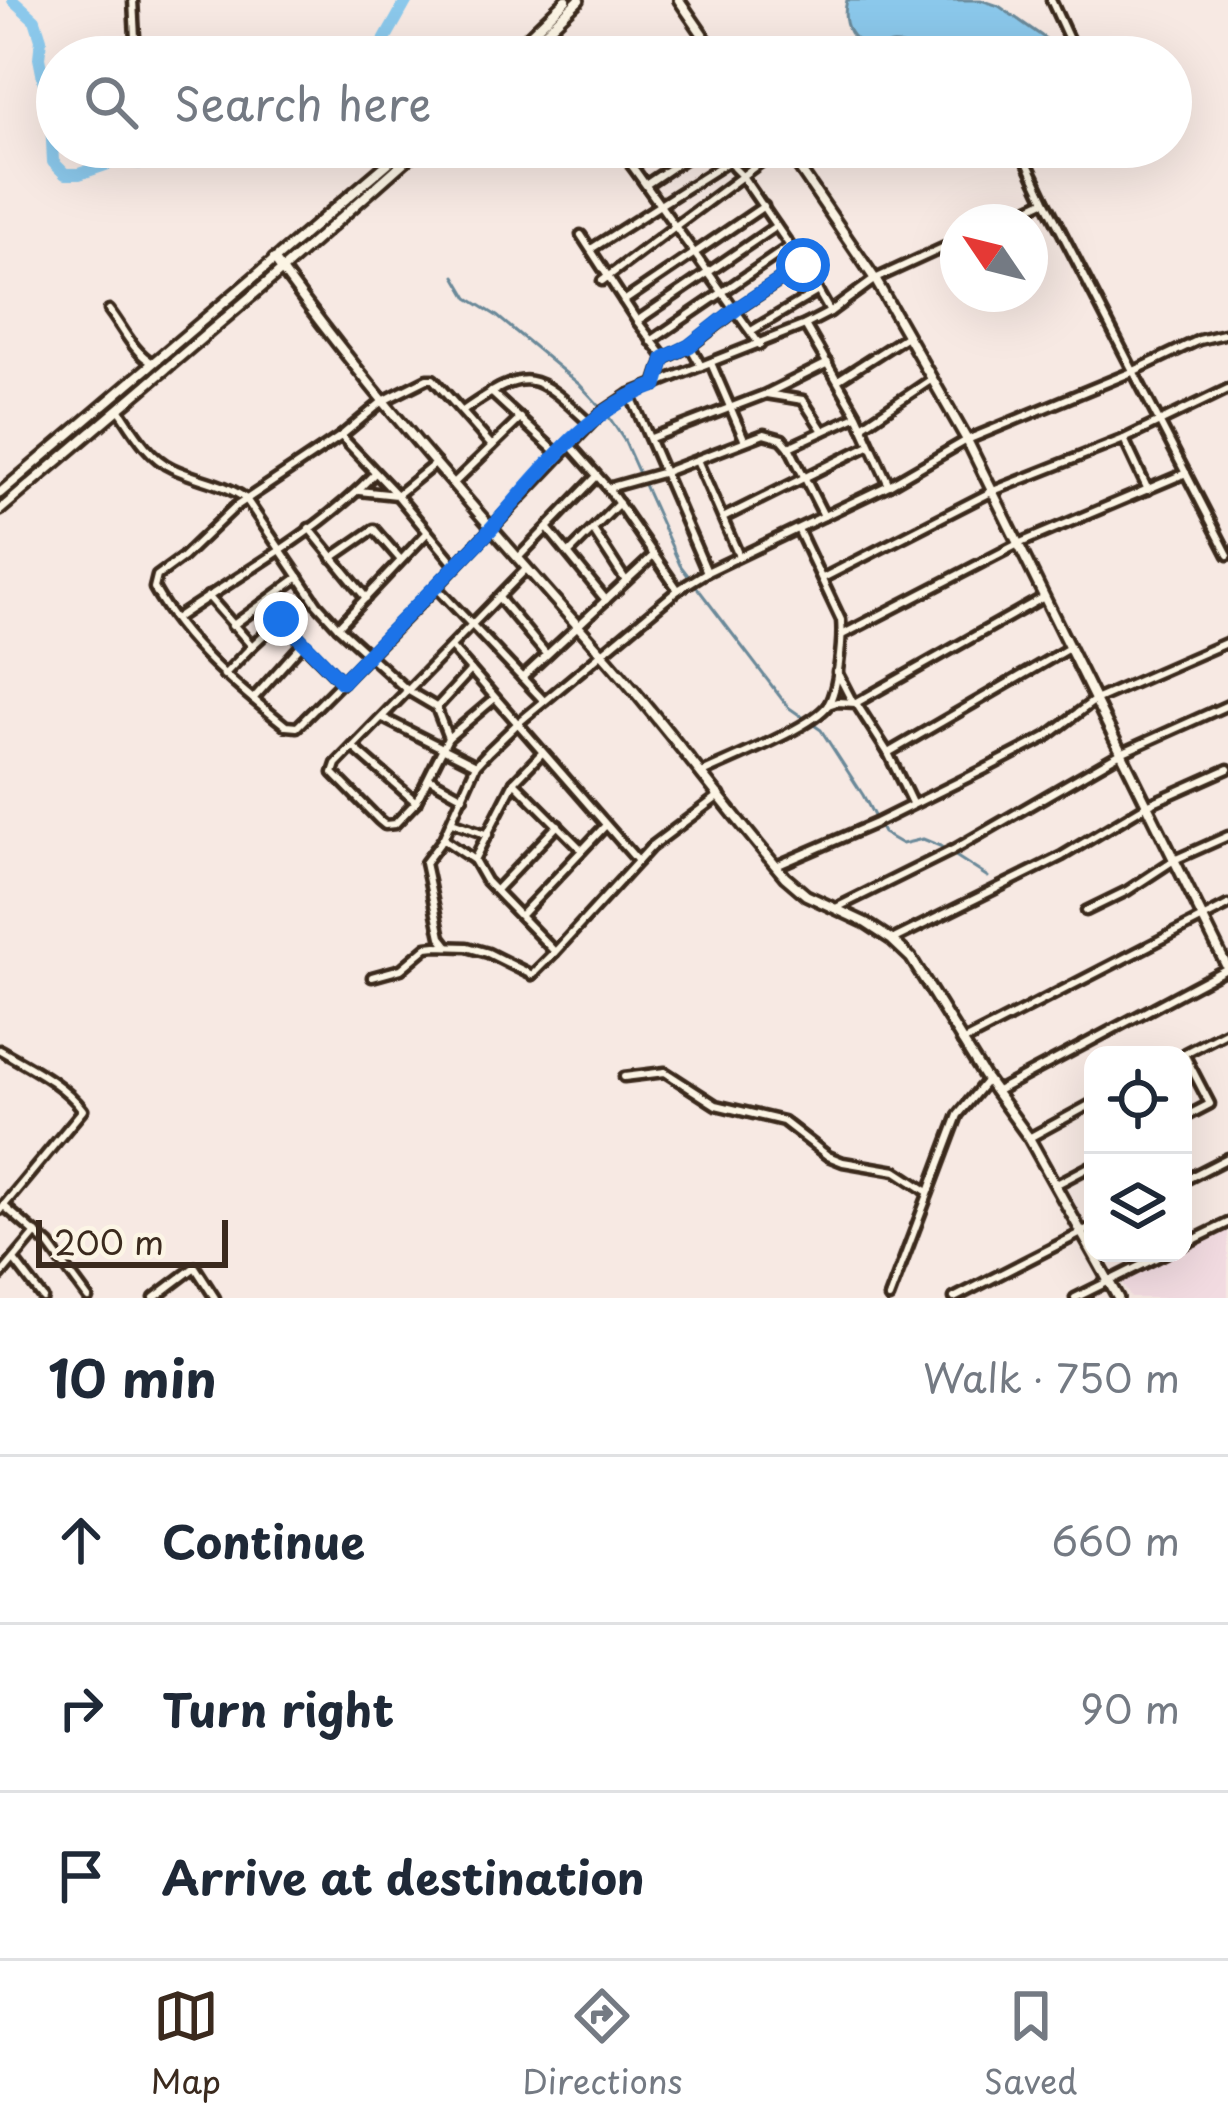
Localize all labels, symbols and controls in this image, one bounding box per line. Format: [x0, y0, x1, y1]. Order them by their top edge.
search box [36, 36, 1192, 168]
text: Search here [174, 68, 431, 136]
icon: search [78, 69, 144, 135]
north arrow [940, 204, 1048, 312]
route start [776, 238, 830, 292]
route end [254, 592, 308, 646]
map controls [1084, 1046, 1192, 1262]
button: locate [1084, 1046, 1192, 1154]
button: layers [1084, 1154, 1192, 1262]
scale bar [36, 1214, 228, 1267]
text: 200 m [54, 1216, 164, 1266]
text: 10 min [48, 1338, 217, 1415]
text: Walk · 750 m [923, 1347, 1180, 1406]
text: Continue [162, 1506, 365, 1574]
icon: ahead [48, 1507, 114, 1573]
text: 660 m [1051, 1510, 1180, 1569]
text: Turn right [162, 1674, 394, 1742]
icon: right [48, 1675, 114, 1741]
text: 90 m [1080, 1678, 1180, 1737]
text: Arrive at destination [162, 1842, 645, 1910]
icon: arrive [48, 1843, 114, 1909]
tab: Map [151, 1983, 221, 2105]
tab: Directions [522, 1983, 683, 2105]
tab: Saved [984, 1983, 1077, 2105]

